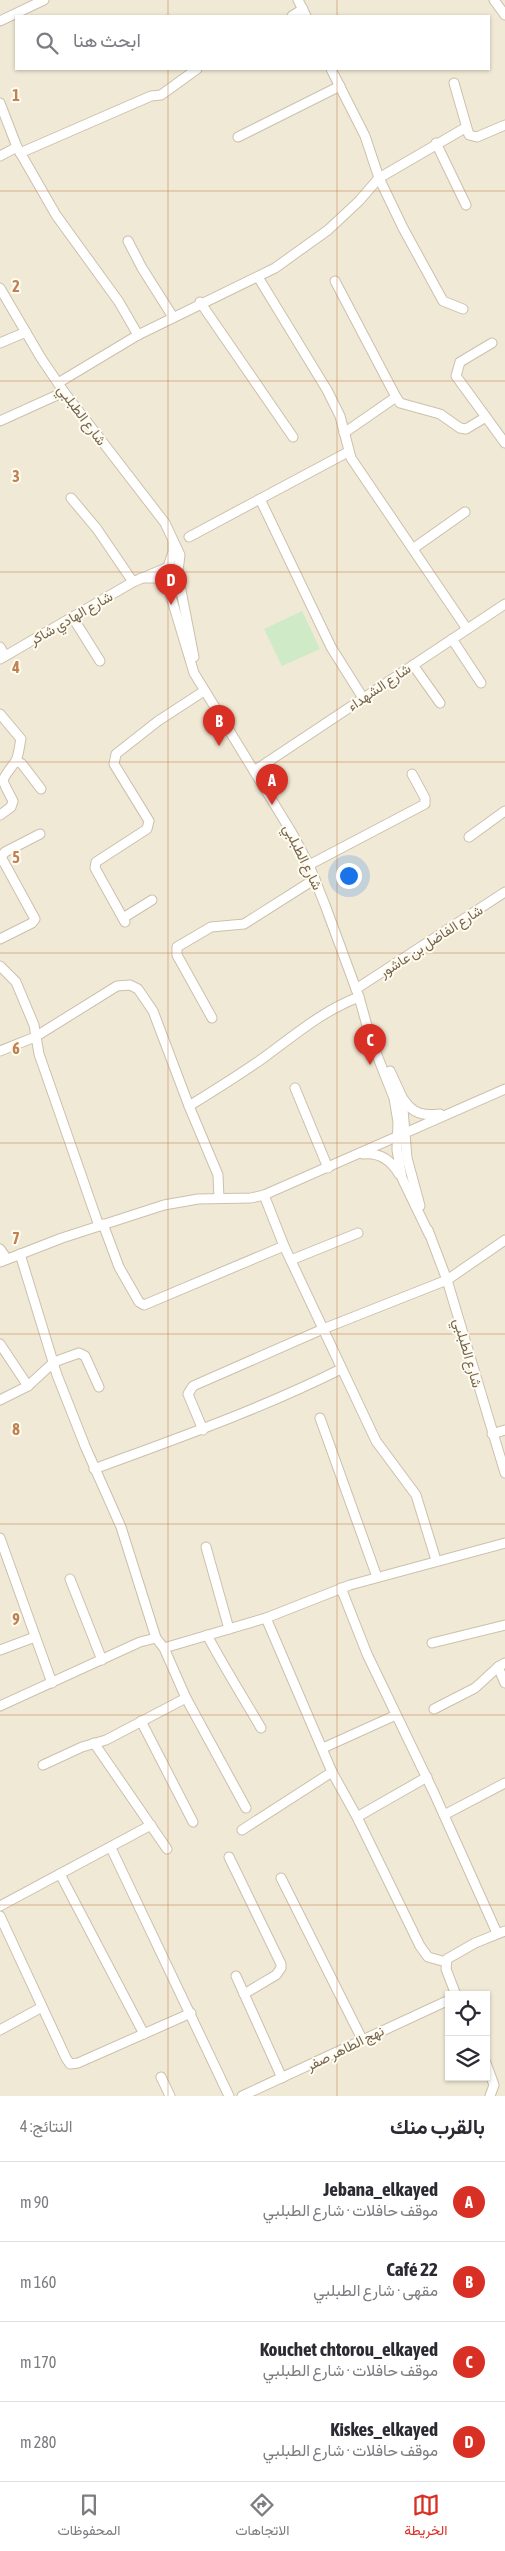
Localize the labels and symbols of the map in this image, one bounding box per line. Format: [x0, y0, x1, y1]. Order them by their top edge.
text: 1 [12, 86, 20, 104]
text: 2 [12, 277, 20, 295]
street label: شارع الطبلبي [51, 382, 110, 451]
text: 3 [12, 467, 20, 485]
pin: D [155, 564, 187, 605]
street label: شارع الهادي شاكر [26, 588, 117, 652]
text: 4 [11, 658, 20, 676]
street label: شارع الشهداء [344, 660, 415, 716]
pin: B [203, 705, 235, 746]
pin: A [256, 764, 288, 805]
street label: شارع الطبلبي [277, 821, 326, 894]
text: 5 [12, 848, 20, 866]
your location [336, 863, 362, 889]
street label: شارع الفاضل بن عاشور [375, 902, 487, 983]
pin: C [354, 1024, 386, 1065]
text: 6 [12, 1039, 20, 1057]
text: 7 [12, 1229, 20, 1247]
street label: شارع الطبلبي [447, 1316, 486, 1391]
text: 8 [12, 1420, 20, 1438]
text: 9 [12, 1610, 20, 1628]
street label: نهج الطاهر صفر [303, 2022, 388, 2077]

